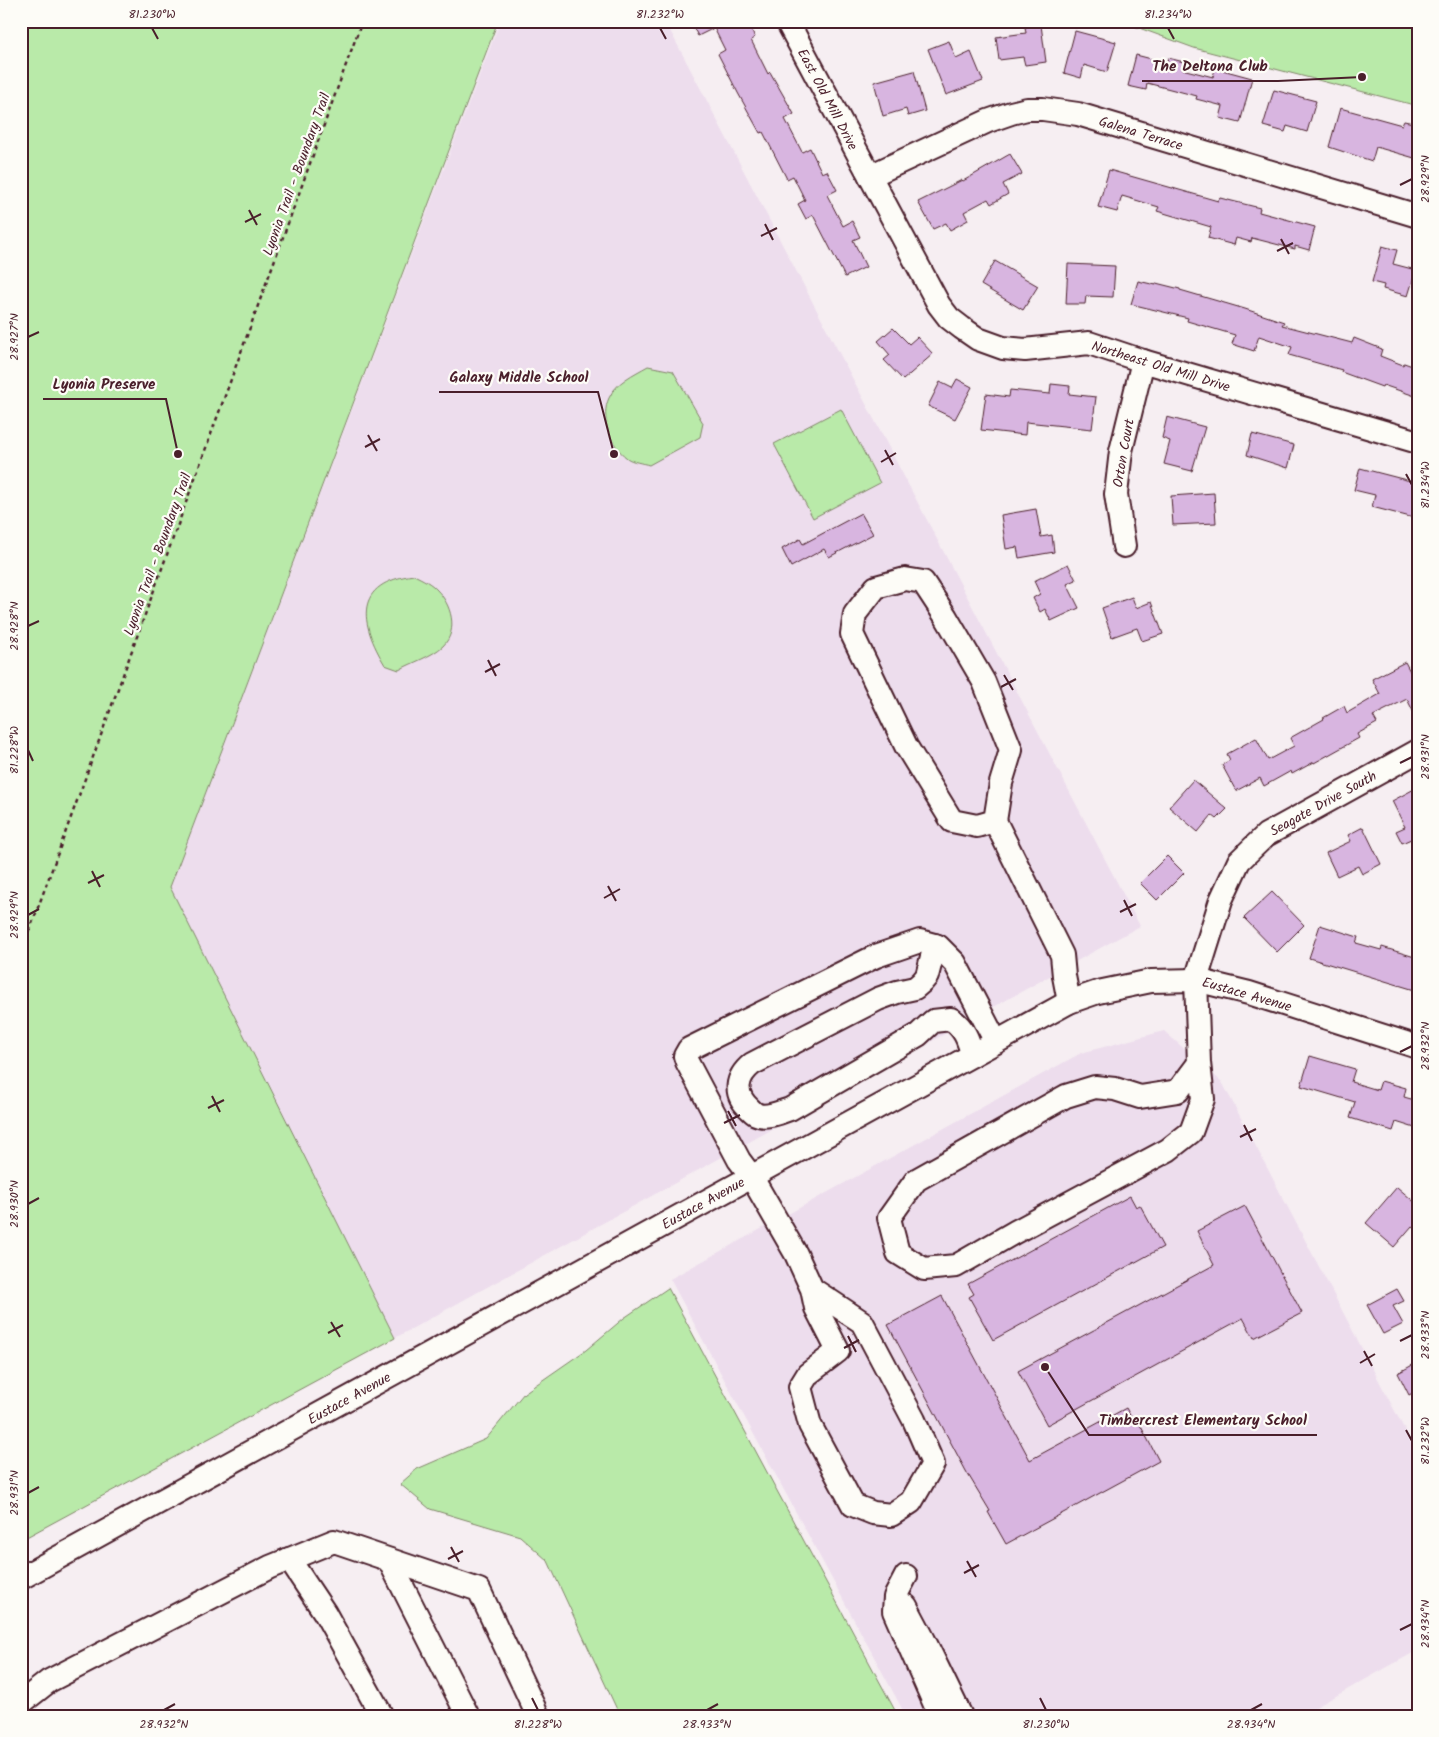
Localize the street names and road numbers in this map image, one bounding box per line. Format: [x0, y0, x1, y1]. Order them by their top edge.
street label: East Old Mill Drive [791, 45, 864, 155]
street label: Lyonia Trail - Boundary Trail [257, 89, 337, 259]
street label: Galena Terrace [1096, 111, 1186, 157]
street label: Northeast Old Mill Drive [1089, 335, 1233, 399]
street label: Orton Court [1107, 416, 1141, 489]
street label: Lyonia Trail - Boundary Trail [118, 469, 198, 639]
street label: Seagate Drive South [1266, 765, 1381, 842]
street label: Eustace Avenue [1199, 972, 1295, 1018]
street label: Eustace Avenue [658, 1172, 750, 1236]
street label: Eustace Avenue [304, 1367, 396, 1431]

